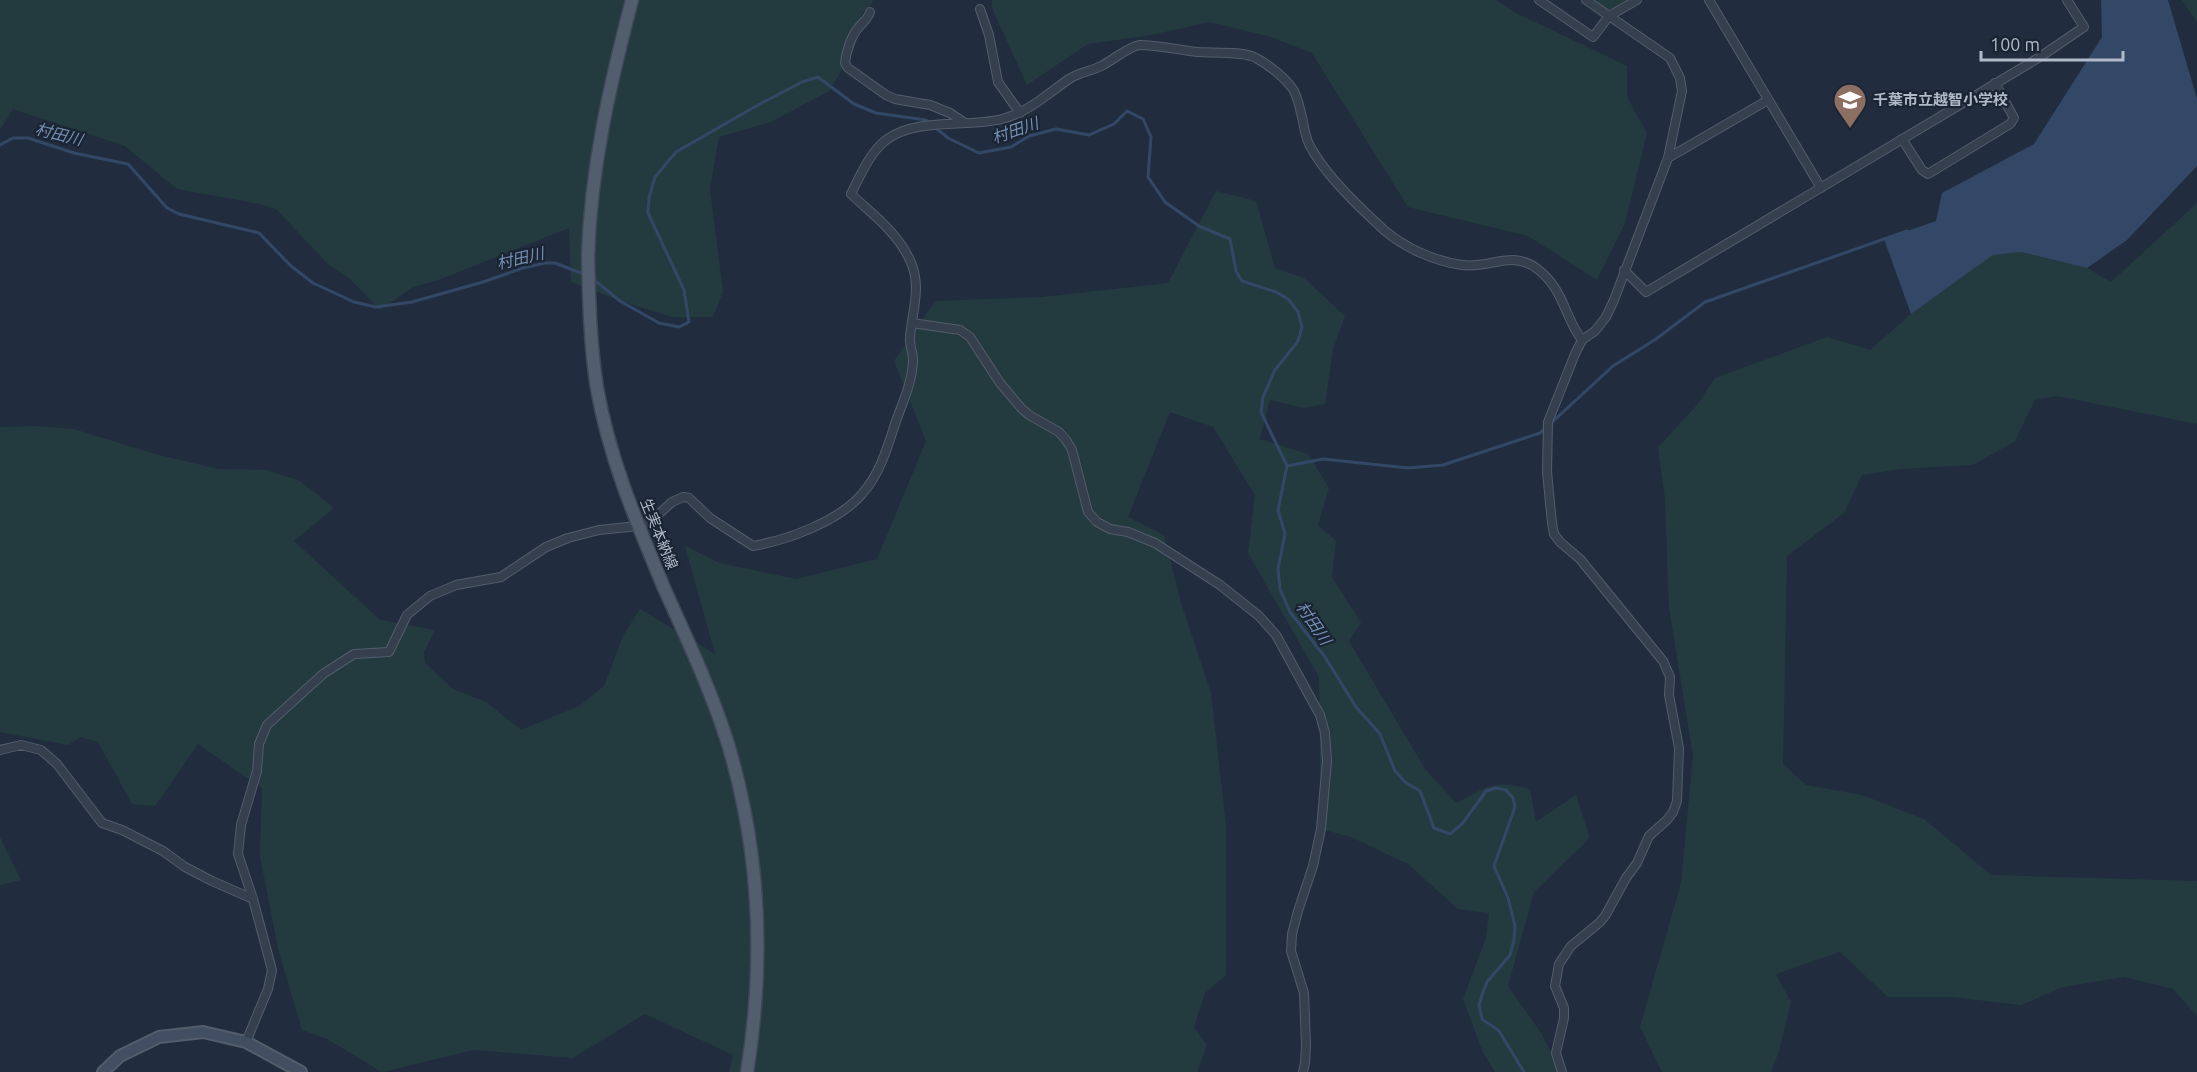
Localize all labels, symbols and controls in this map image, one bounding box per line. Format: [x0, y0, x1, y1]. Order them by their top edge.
scale bar [1981, 24, 2124, 62]
text: 100 m [1990, 34, 2040, 54]
school or university icon: 千葉市立越智小学校 [1832, 82, 1868, 129]
place label: 千葉市立越智小学校 [1873, 91, 2008, 108]
water label: 村田川 [989, 113, 1043, 146]
water label: 村田川 [34, 119, 86, 149]
water label: 村田川 [495, 243, 547, 272]
street label: 生実本納線 [638, 496, 681, 572]
water label: 村田川 [1293, 598, 1336, 650]

